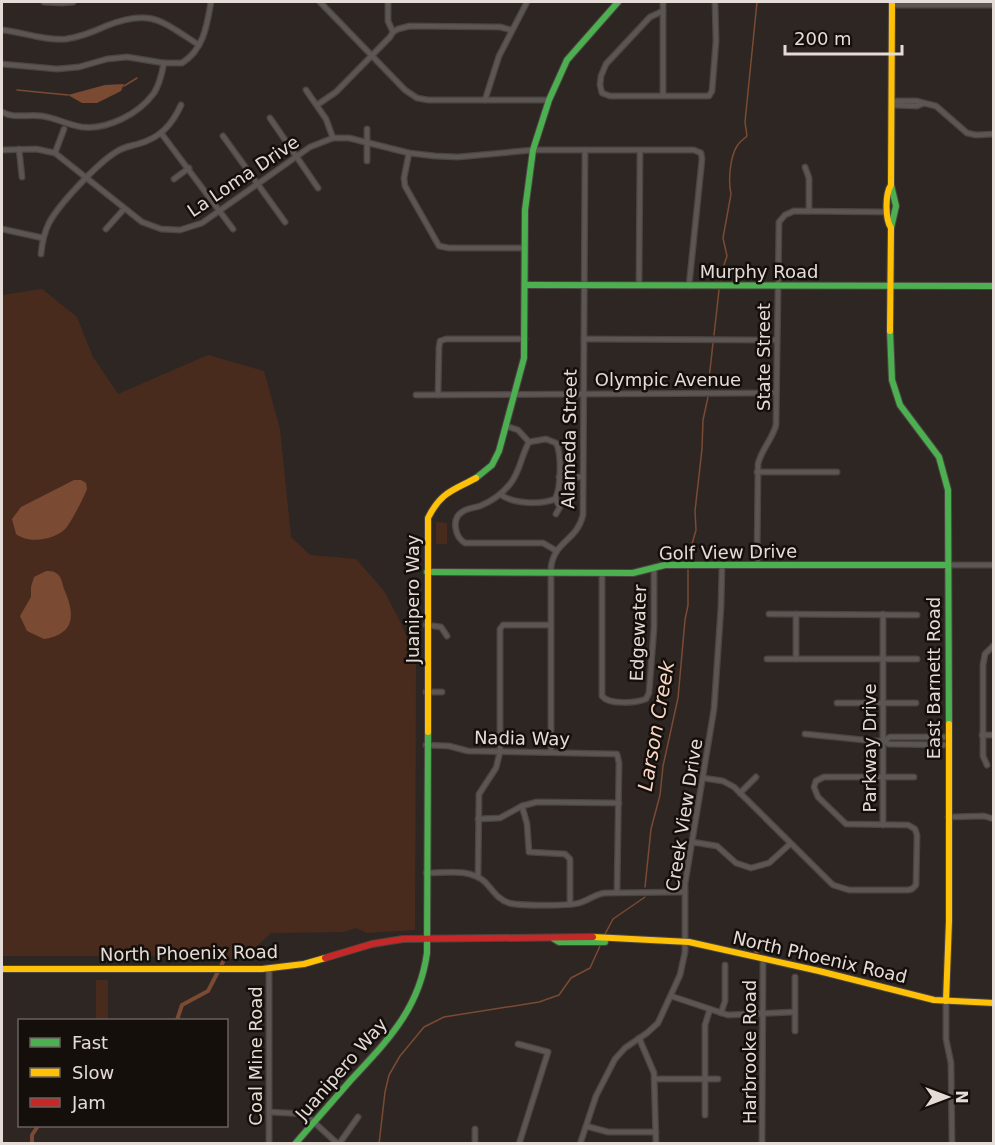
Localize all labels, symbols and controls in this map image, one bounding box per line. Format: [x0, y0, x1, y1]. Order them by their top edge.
scale bar [785, 18, 902, 56]
text: 200 m [794, 28, 852, 49]
street label: La Loma Drive [183, 131, 303, 221]
street label: Murphy Road [700, 261, 818, 282]
street label: State Street [753, 303, 774, 411]
street label: Alameda Street [557, 369, 581, 509]
street label: Olympic Avenue [595, 369, 741, 390]
street label: Juanipero Way [402, 534, 423, 664]
street label: Golf View Drive [659, 540, 797, 564]
street label: Edgewater [626, 584, 650, 682]
street label: East Barnett Road [923, 597, 944, 759]
water label: Larson Creek [633, 658, 679, 793]
street label: Parkway Drive [859, 683, 880, 813]
street label: Nadia Way [474, 727, 571, 749]
street label: Creek View Drive [662, 737, 706, 893]
street label: North Phoenix Road [731, 927, 909, 987]
street label: North Phoenix Road [100, 941, 278, 965]
street label: Harbrooke Road [739, 980, 760, 1124]
street label: Coal Mine Road [245, 986, 266, 1126]
street label: Juanipero Way [290, 1013, 391, 1125]
legend [18, 1019, 228, 1127]
text: Fast [72, 1032, 108, 1053]
text: Slow [72, 1062, 114, 1083]
north arrow [917, 1067, 977, 1127]
text: N [952, 1090, 971, 1104]
text: Jam [71, 1092, 106, 1113]

